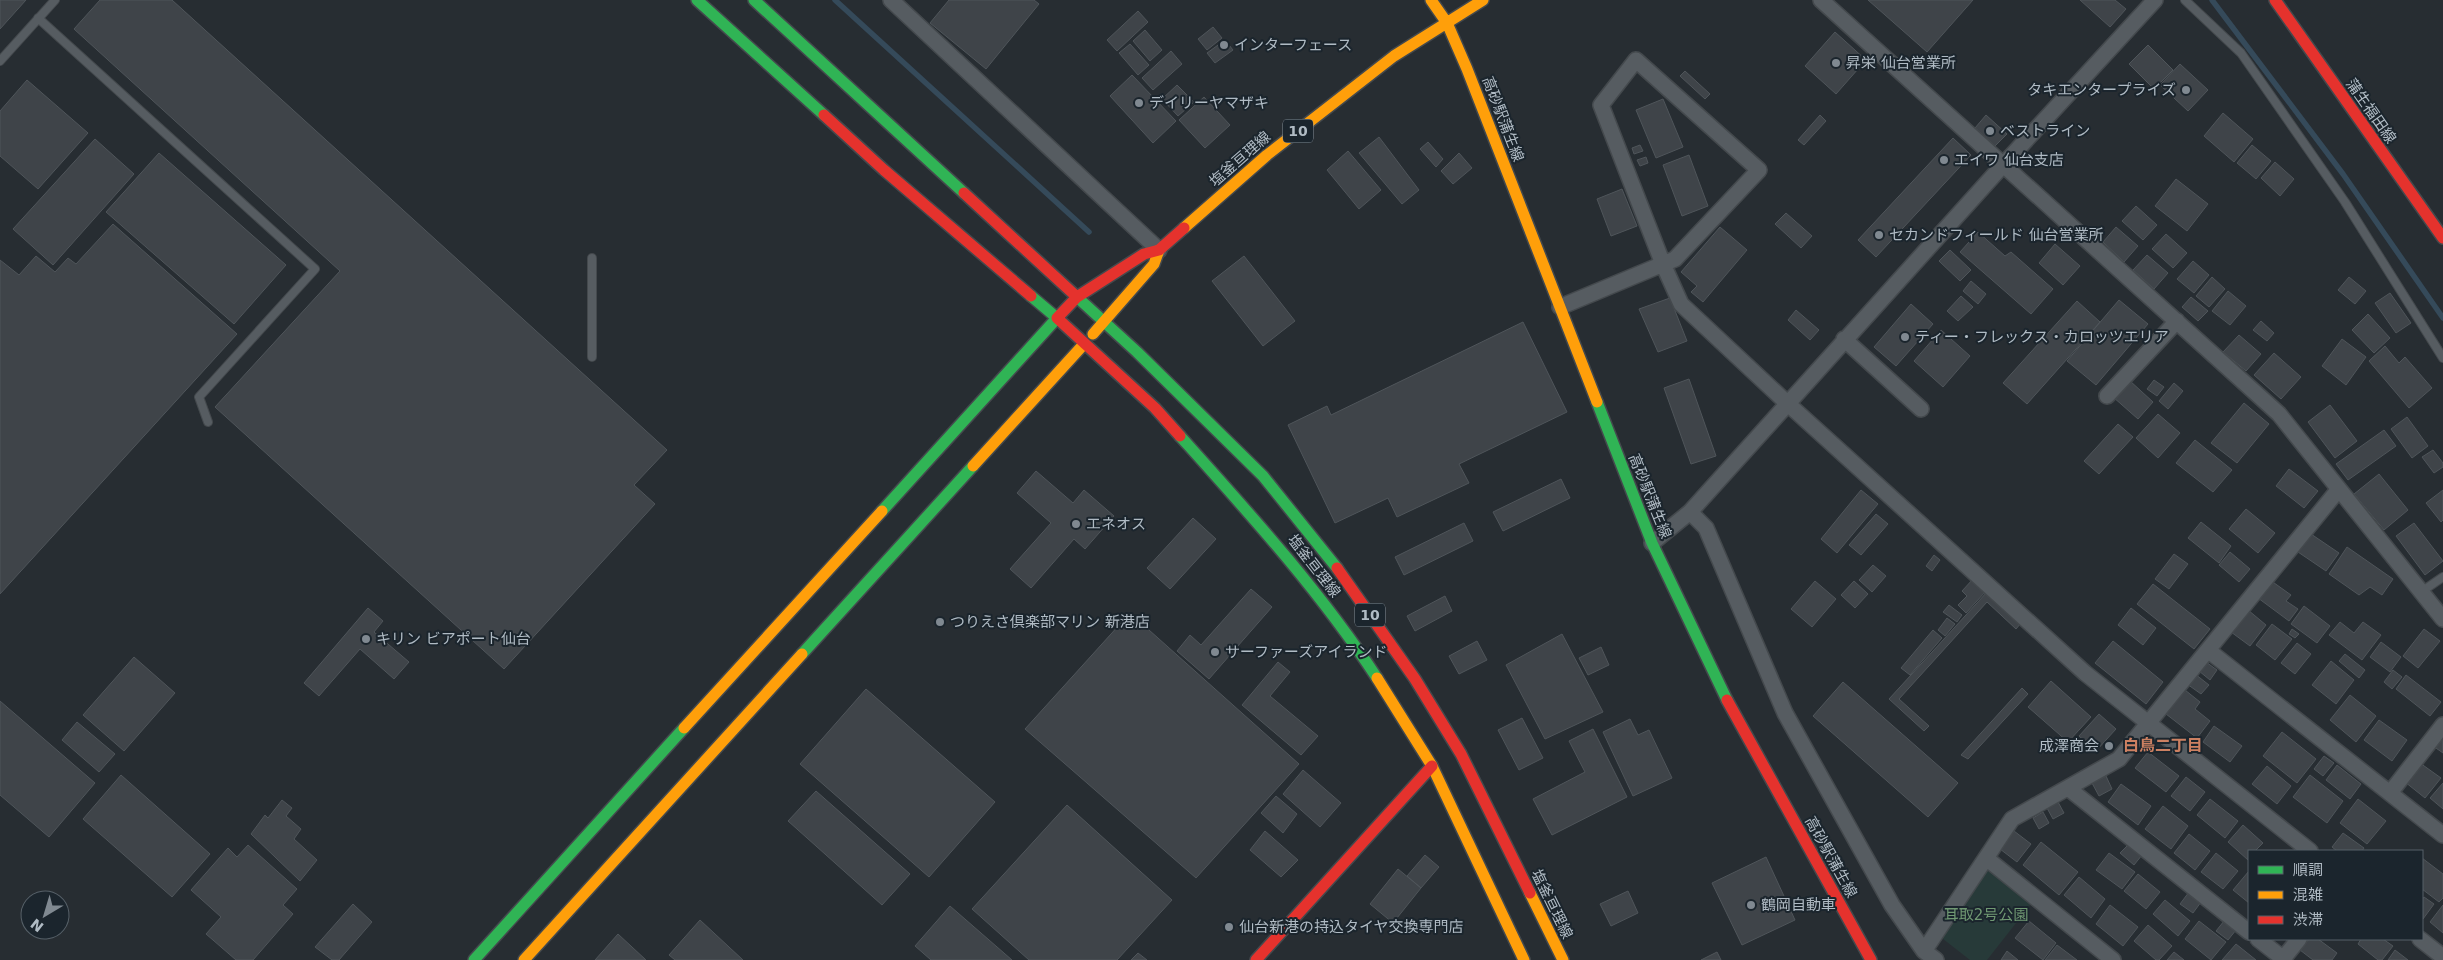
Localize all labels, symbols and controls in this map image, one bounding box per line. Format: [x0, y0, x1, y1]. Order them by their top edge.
place label: インターフェース [1234, 36, 1352, 54]
marker: インターフェース [1218, 39, 1230, 51]
place label: 昇栄 仙台営業所 [1846, 54, 1956, 72]
marker: 昇栄 仙台営業所 [1830, 57, 1842, 69]
street label: 高砂駅蒲生線 [1478, 74, 1528, 164]
street label: 蒲生福田線 [2342, 75, 2400, 147]
place label: タキエンタープライズ [2027, 81, 2176, 99]
marker: タキエンタープライズ [2180, 84, 2192, 96]
place label: デイリーヤマザキ [1149, 94, 1269, 112]
marker: デイリーヤマザキ [1133, 97, 1145, 109]
road number: 10 [1283, 120, 1313, 142]
place label: ベストライン [2000, 122, 2090, 140]
marker: ベストライン [1984, 125, 1996, 137]
street label: 塩釜亘理線 [1206, 128, 1274, 190]
place label: エイワ 仙台支店 [1954, 151, 2064, 169]
marker: エイワ 仙台支店 [1938, 154, 1950, 166]
place label: セカンドフィールド 仙台営業所 [1889, 226, 2103, 244]
marker: セカンドフィールド 仙台営業所 [1873, 229, 1885, 241]
place label: ティー・フレックス・カロッツエリア [1915, 328, 2169, 346]
marker: ティー・フレックス・カロッツエリア [1899, 331, 1911, 343]
street label: 高砂駅蒲生線 [1625, 451, 1675, 541]
place label: エネオス [1086, 515, 1146, 533]
marker: エネオス [1070, 518, 1082, 530]
street label: 塩釜亘理線 [1284, 531, 1344, 601]
road number: 10 [1355, 604, 1385, 626]
place label: つりえさ倶楽部マリン 新港店 [950, 613, 1150, 631]
marker: つりえさ倶楽部マリン 新港店 [934, 616, 946, 628]
place label: キリン ビアポート仙台 [376, 630, 531, 648]
marker: キリン ビアポート仙台 [360, 633, 372, 645]
place label: サーファーズアイランド [1225, 643, 1388, 661]
marker: サーファーズアイランド [1209, 646, 1221, 658]
district label: 白鳥二丁目 [2123, 736, 2203, 755]
place label: 成澤商会 [2039, 737, 2099, 755]
marker: 成澤商会 [2103, 740, 2115, 752]
street label: 高砂駅蒲生線 [1801, 813, 1861, 901]
legend [2248, 850, 2423, 940]
text: 順調 [2293, 861, 2323, 879]
street label: 塩釜亘理線 [1527, 866, 1577, 942]
text: 混雑 [2293, 886, 2323, 904]
north arrow [20, 890, 70, 940]
place label: 鶴岡自動車 [1761, 896, 1836, 914]
marker: 鶴岡自動車 [1745, 899, 1757, 911]
park label: 耳取2号公園 [1944, 906, 2028, 924]
text: 渋滞 [2293, 911, 2323, 929]
text: N [27, 915, 47, 935]
place label: 仙台新港の持込タイヤ交換専門店 [1239, 918, 1464, 936]
marker: 仙台新港の持込タイヤ交換専門店 [1223, 921, 1235, 933]

